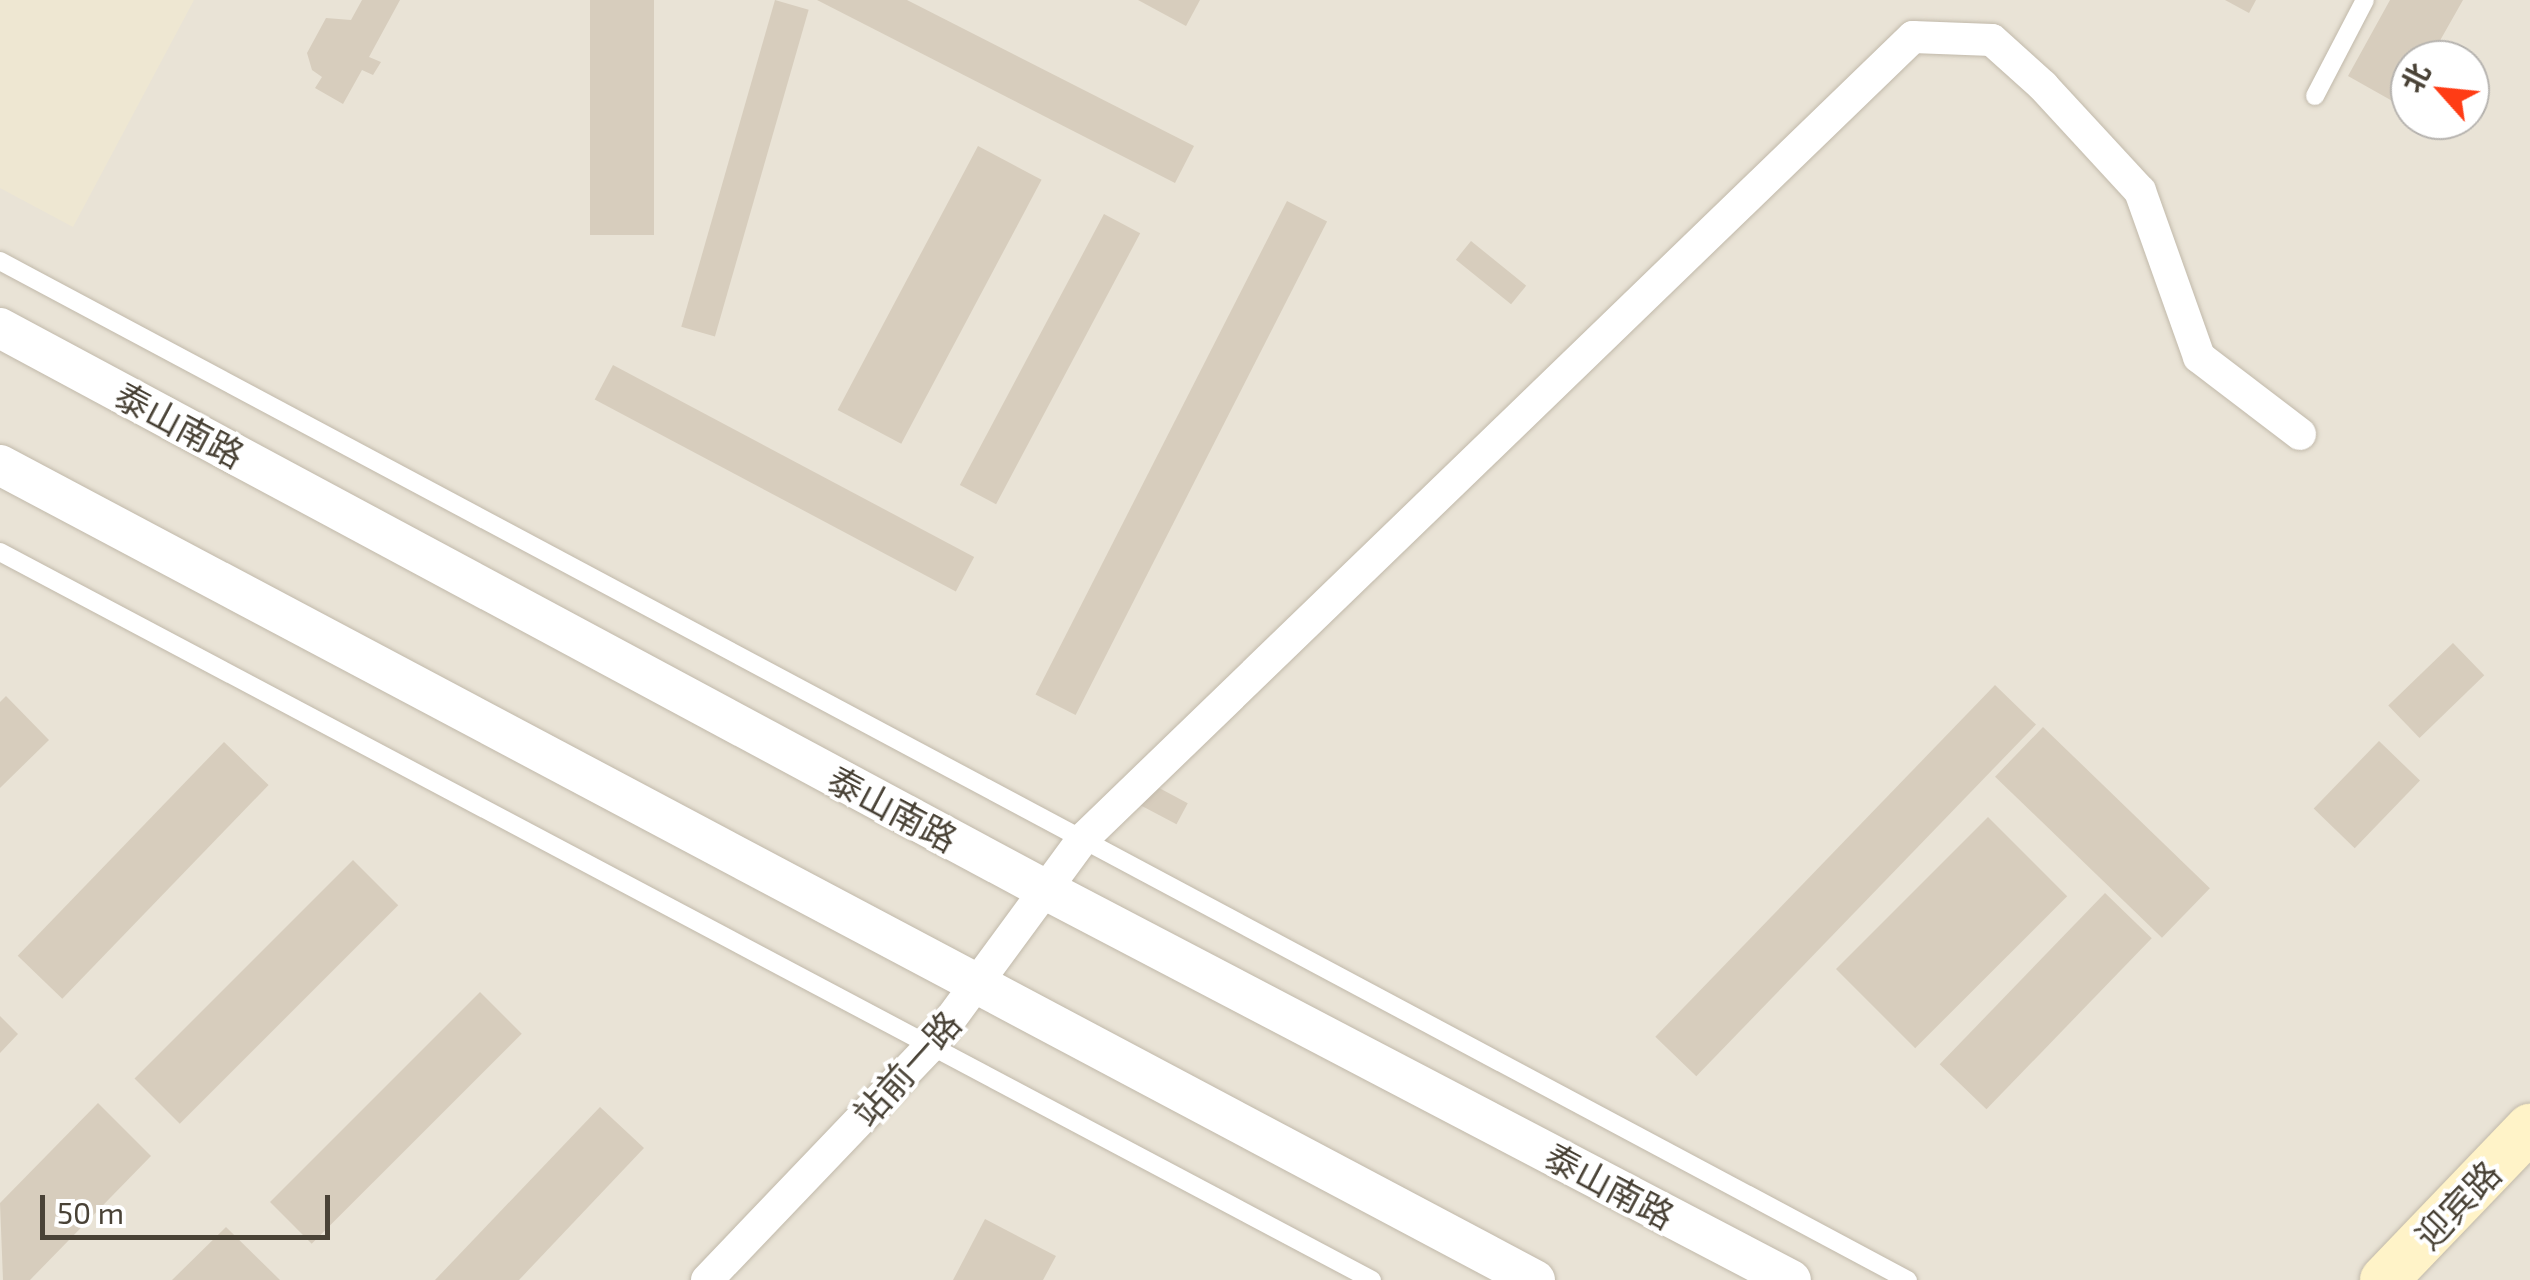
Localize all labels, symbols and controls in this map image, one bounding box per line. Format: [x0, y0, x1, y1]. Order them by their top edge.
north arrow [2390, 40, 2490, 140]
text: 北 [2394, 57, 2437, 97]
street label: 泰山南路 [108, 373, 252, 475]
street label: 泰山南路 [821, 757, 965, 859]
street label: 站前一路 [844, 1002, 968, 1134]
street label: 泰山南路 [1538, 1134, 1682, 1236]
street label: 迎宾路 [2405, 1152, 2509, 1256]
scale bar [45, 1175, 335, 1237]
text: 50 m [57, 1194, 124, 1230]

